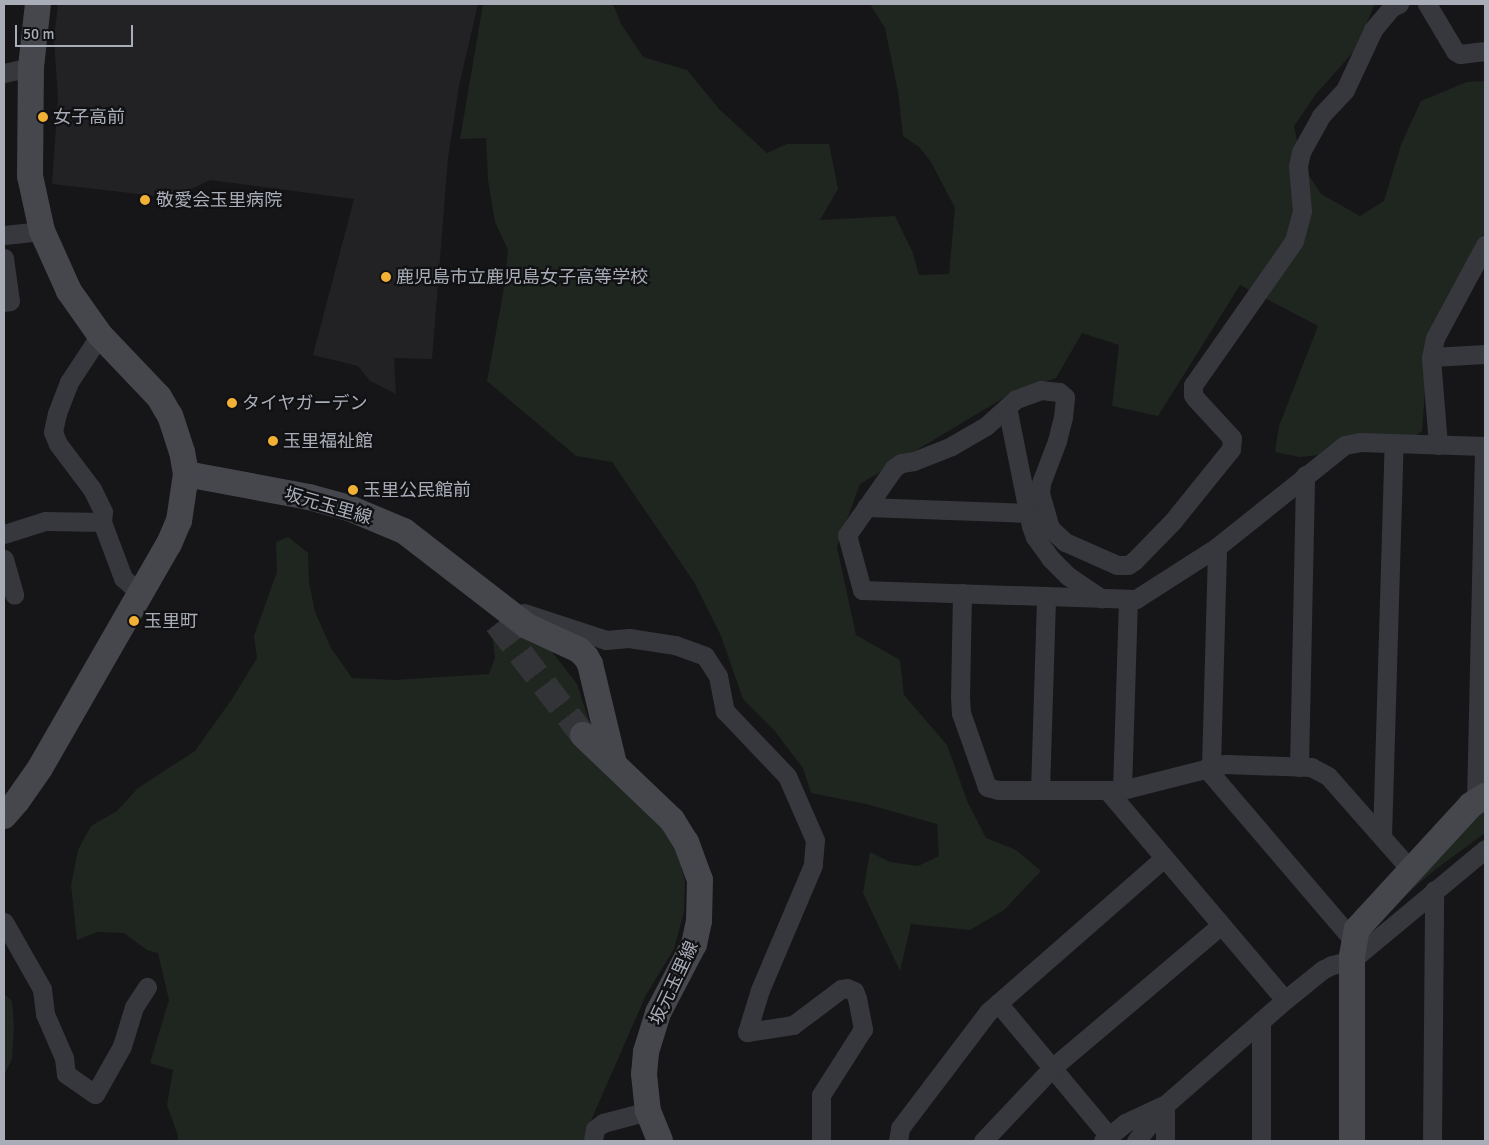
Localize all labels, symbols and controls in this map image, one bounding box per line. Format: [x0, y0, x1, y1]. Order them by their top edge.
scale bar [18, 15, 135, 47]
text: 50 m [23, 25, 54, 43]
place label: 女子高前 [53, 106, 125, 128]
marker: 女子高前 [37, 111, 49, 123]
place label: 敬愛会玉里病院 [156, 189, 282, 211]
marker: 敬愛会玉里病院 [138, 193, 152, 207]
place label: 鹿児島市立鹿児島女子高等学校 [396, 266, 648, 288]
marker: 鹿児島市立鹿児島女子高等学校 [380, 271, 392, 283]
place label: タイヤガーデン [242, 392, 368, 414]
marker: タイヤガーデン [226, 397, 238, 409]
place label: 玉里福祉館 [283, 430, 373, 452]
marker: 玉里福祉館 [267, 435, 279, 447]
place label: 玉里公民館前 [363, 479, 471, 501]
street label: 坂元玉里線 [282, 483, 374, 529]
marker: 玉里公民館前 [347, 484, 359, 496]
place label: 玉里町 [144, 610, 198, 632]
marker: 玉里町 [128, 615, 140, 627]
street label: 坂元玉里線 [645, 938, 703, 1028]

